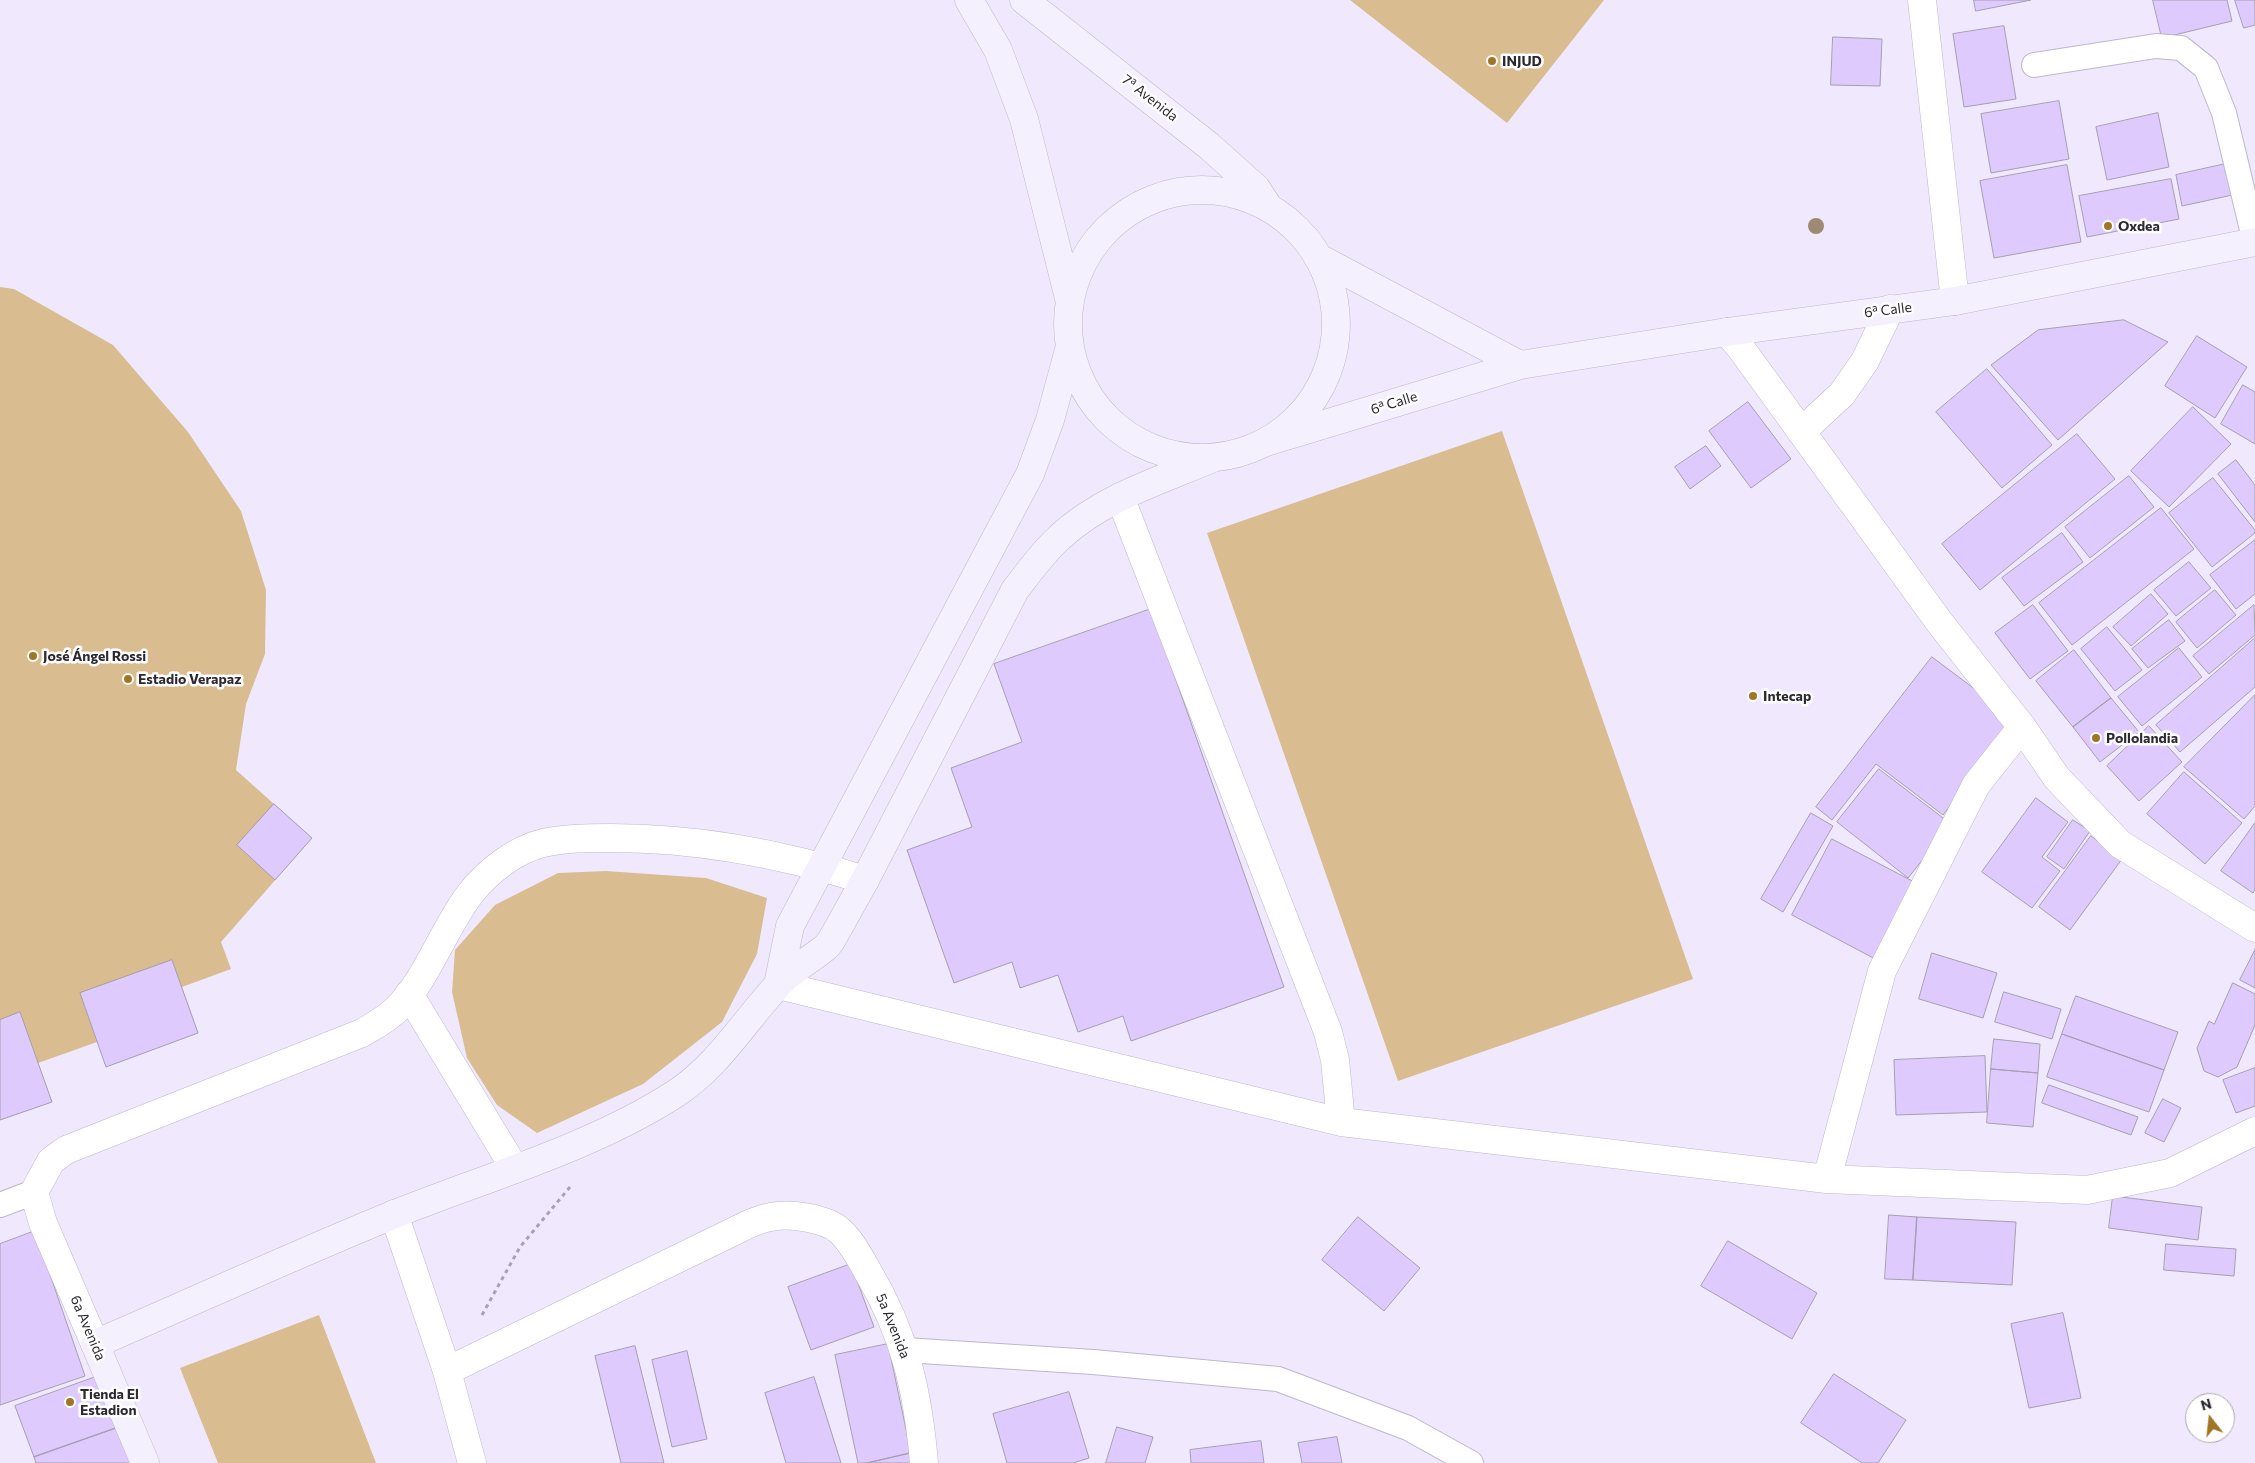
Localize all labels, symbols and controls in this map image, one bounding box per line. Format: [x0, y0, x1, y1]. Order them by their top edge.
place label: INJUD [1502, 53, 1542, 69]
marker: INJUD [1486, 55, 1498, 67]
street label: 7ª Avenida [1119, 71, 1181, 125]
place label: Oxdea [2118, 218, 2160, 234]
marker: Oxdea [2102, 220, 2114, 232]
street label: 6ª Calle [1863, 299, 1913, 321]
street label: 6ª Calle [1369, 388, 1419, 418]
place label: José Ángel Rossi [43, 648, 146, 664]
marker: José Ángel Rossi [27, 650, 39, 662]
place label: Estadio Verapaz [138, 671, 241, 687]
marker: Estadio Verapaz [122, 673, 134, 685]
place label: Intecap [1763, 688, 1811, 704]
marker: Intecap [1747, 690, 1759, 702]
place label: Pollolandia [2106, 730, 2178, 746]
marker: Pollolandia [2090, 732, 2102, 744]
street label: 5a Avenida [872, 1291, 914, 1361]
street label: 6a Avenida [67, 1293, 109, 1363]
place label: Tienda El Estadion [80, 1386, 139, 1418]
north arrow [2185, 1393, 2235, 1443]
text: N [2199, 1394, 2213, 1414]
marker: Tienda El Estadion [64, 1396, 76, 1408]

